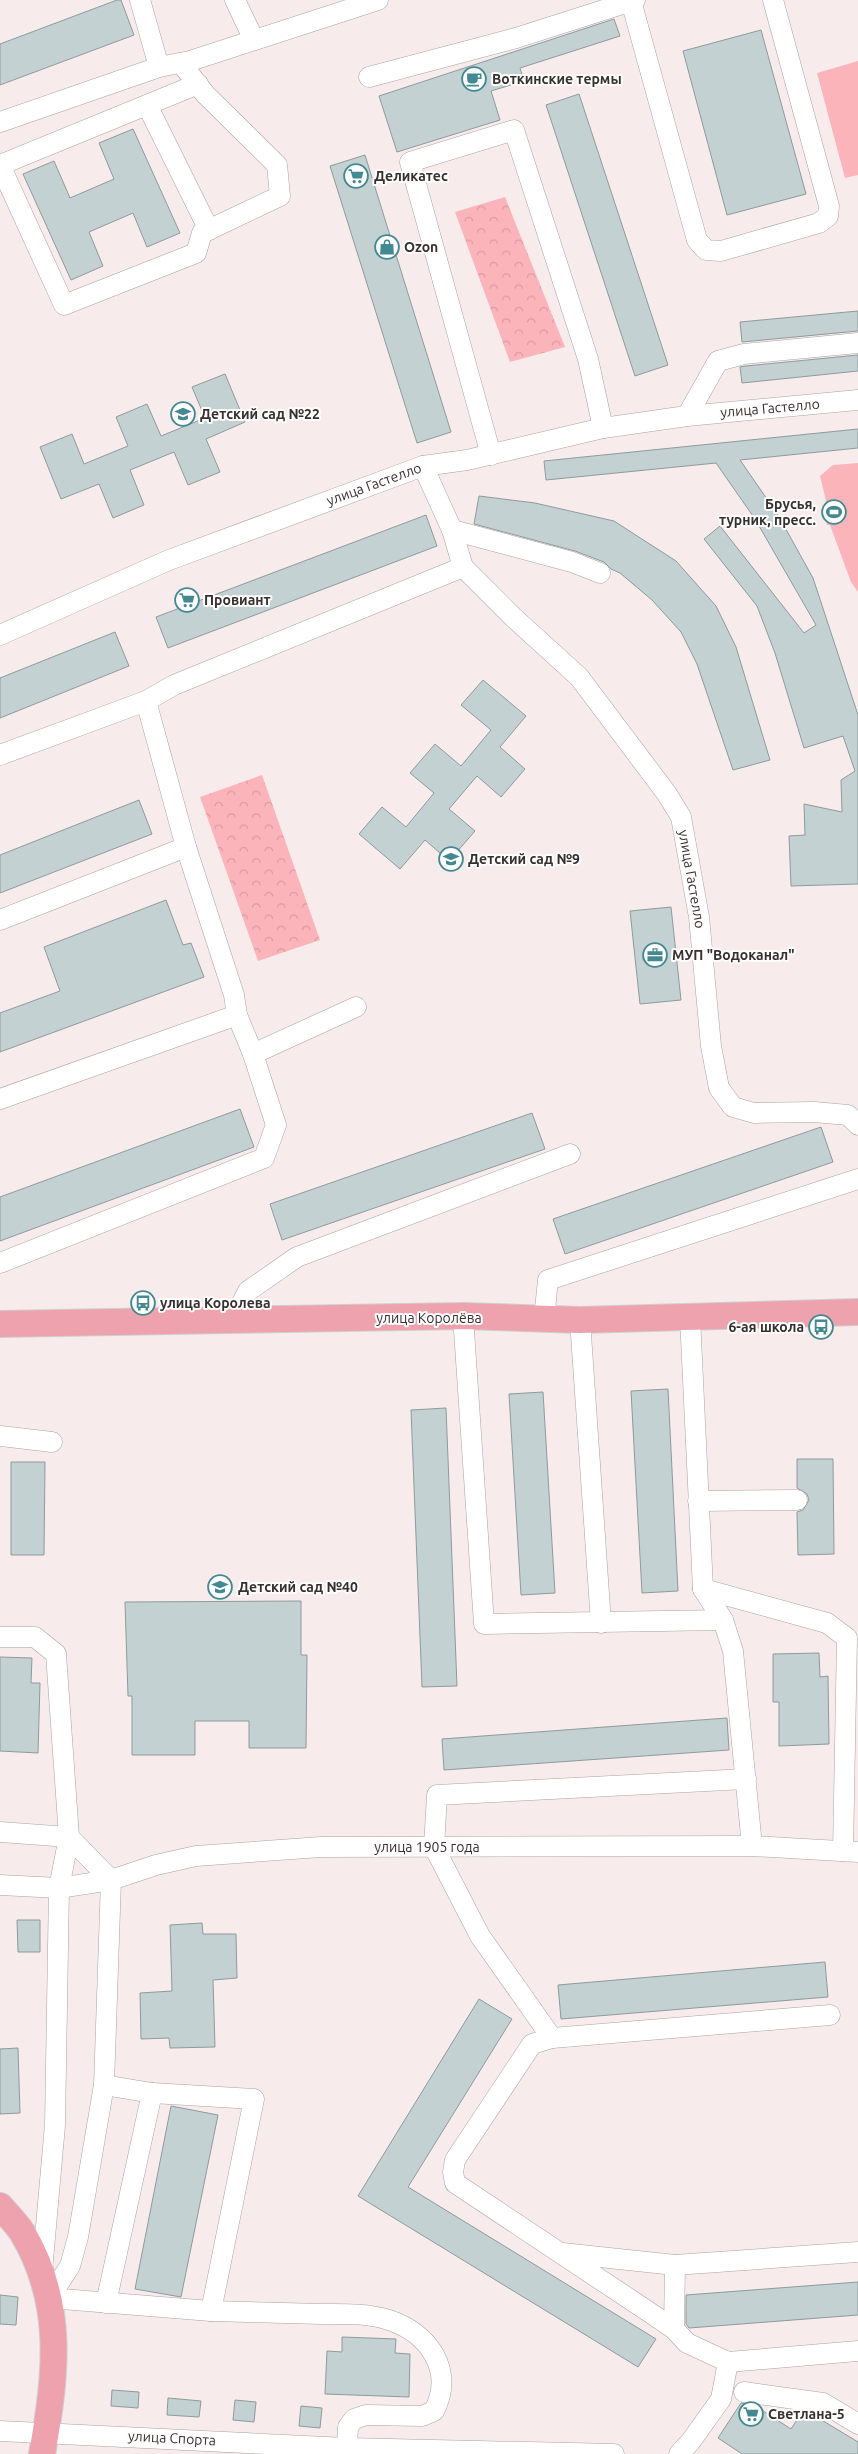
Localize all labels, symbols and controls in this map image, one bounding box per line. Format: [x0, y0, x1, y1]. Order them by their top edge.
cafe icon: Воткинские термы [461, 66, 487, 92]
place label: Воткинские термы [492, 71, 622, 87]
supermarket icon: Деликатес [343, 163, 369, 189]
place label: Деликатес [374, 168, 448, 184]
shop icon: Ozon [374, 234, 400, 260]
place label: Ozon [404, 239, 438, 255]
street label: улица Гастелло [720, 396, 820, 420]
school or university icon: Детский сад №22 [170, 401, 196, 427]
place label: Детский сад №22 [200, 406, 320, 422]
street label: улица Гастелло [324, 459, 424, 509]
place label: Брусья, турник, пресс. [719, 496, 816, 528]
sports icon: Брусья, турник, пресс. [821, 499, 847, 525]
supermarket icon: Провиант [174, 587, 200, 613]
place label: Провиант [204, 592, 271, 608]
street label: улица Гастелло [675, 829, 709, 929]
school or university icon: Детский сад №9 [438, 846, 464, 872]
place label: Детский сад №9 [468, 851, 580, 867]
office icon: МУП "Водоканал" [642, 942, 668, 968]
place label: МУП "Водоканал" [672, 947, 794, 963]
bus stop icon: улица Королева [130, 1290, 156, 1316]
place label: улица Королева [160, 1295, 271, 1311]
street label: улица Королёва [376, 1310, 482, 1326]
bus stop icon: 6-ая школа [808, 1314, 834, 1340]
place label: 6-ая школа [728, 1319, 804, 1335]
school or university icon: Детский сад №40 [207, 1574, 233, 1600]
place label: Детский сад №40 [238, 1579, 358, 1595]
street label: улица 1905 года [374, 1839, 480, 1855]
supermarket icon: Светлана-5 [738, 2401, 764, 2427]
place label: Светлана-5 [768, 2406, 845, 2422]
street label: улица Спорта [128, 2428, 216, 2448]

